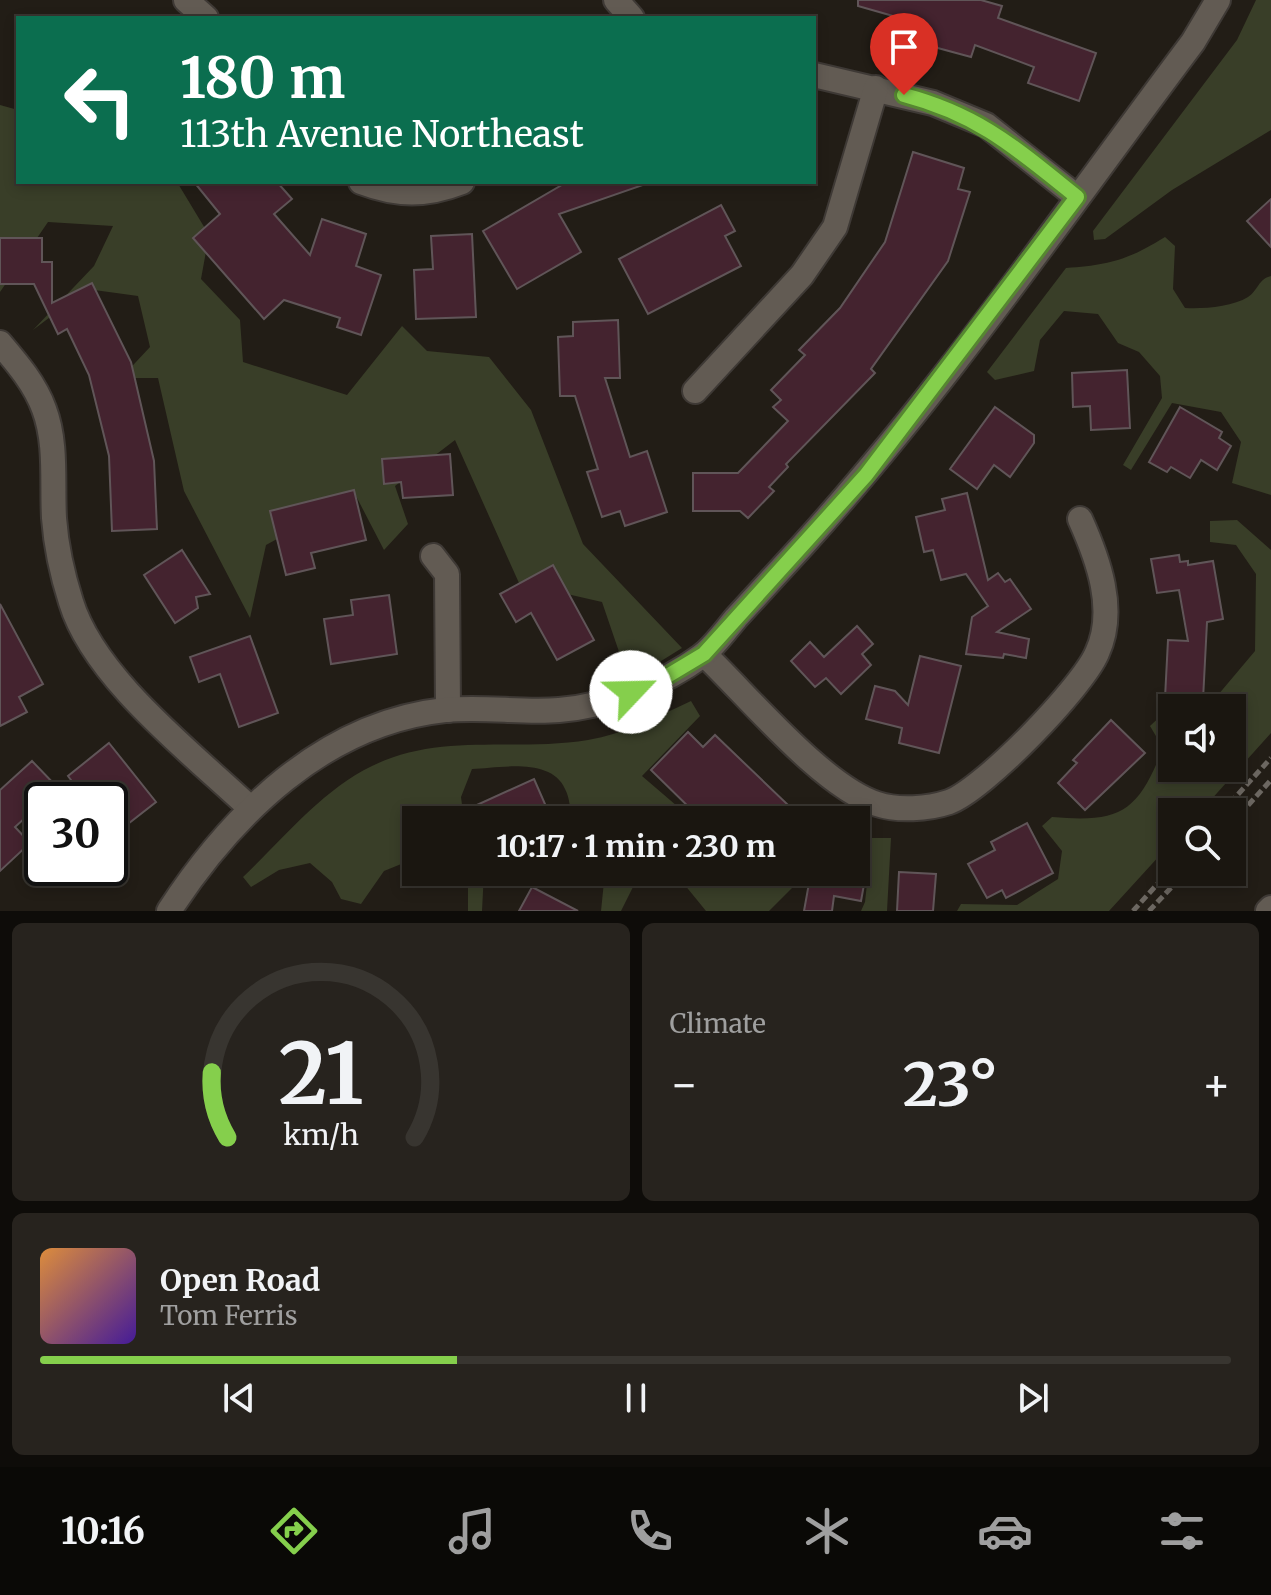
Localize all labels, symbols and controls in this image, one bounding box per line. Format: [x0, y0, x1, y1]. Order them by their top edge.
pin [870, 13, 938, 95]
icon: arrive [882, 25, 926, 69]
text: 180 m [180, 43, 345, 113]
icon: left [48, 48, 152, 152]
text: 113th Avenue Northeast [180, 112, 584, 157]
position arrow [589, 650, 673, 734]
map controls [1158, 694, 1246, 886]
button: sound [1158, 694, 1246, 782]
speed limit sign: 30 [24, 782, 128, 886]
button: search [1158, 798, 1246, 886]
text: 10:17 · 1 min · 230 m [496, 827, 776, 865]
text: Climate [670, 1007, 766, 1040]
text: 21 [278, 1022, 363, 1127]
text: 23° [903, 1047, 998, 1122]
text: − [670, 1057, 699, 1112]
text: + [1202, 1057, 1231, 1112]
text: km/h [283, 1117, 359, 1153]
text: Open Road [160, 1261, 320, 1299]
text: Tom Ferris [160, 1299, 298, 1332]
icon: previous [217, 1376, 261, 1420]
icon: pause [614, 1376, 658, 1420]
icon: next [1011, 1376, 1055, 1420]
icon: directions [266, 1503, 322, 1559]
icon: music [444, 1503, 500, 1559]
icon: phone [622, 1503, 678, 1559]
icon: climate [799, 1503, 855, 1559]
icon: car [977, 1503, 1033, 1559]
icon: filters [1154, 1503, 1210, 1559]
text: 10:16 [61, 1509, 145, 1554]

